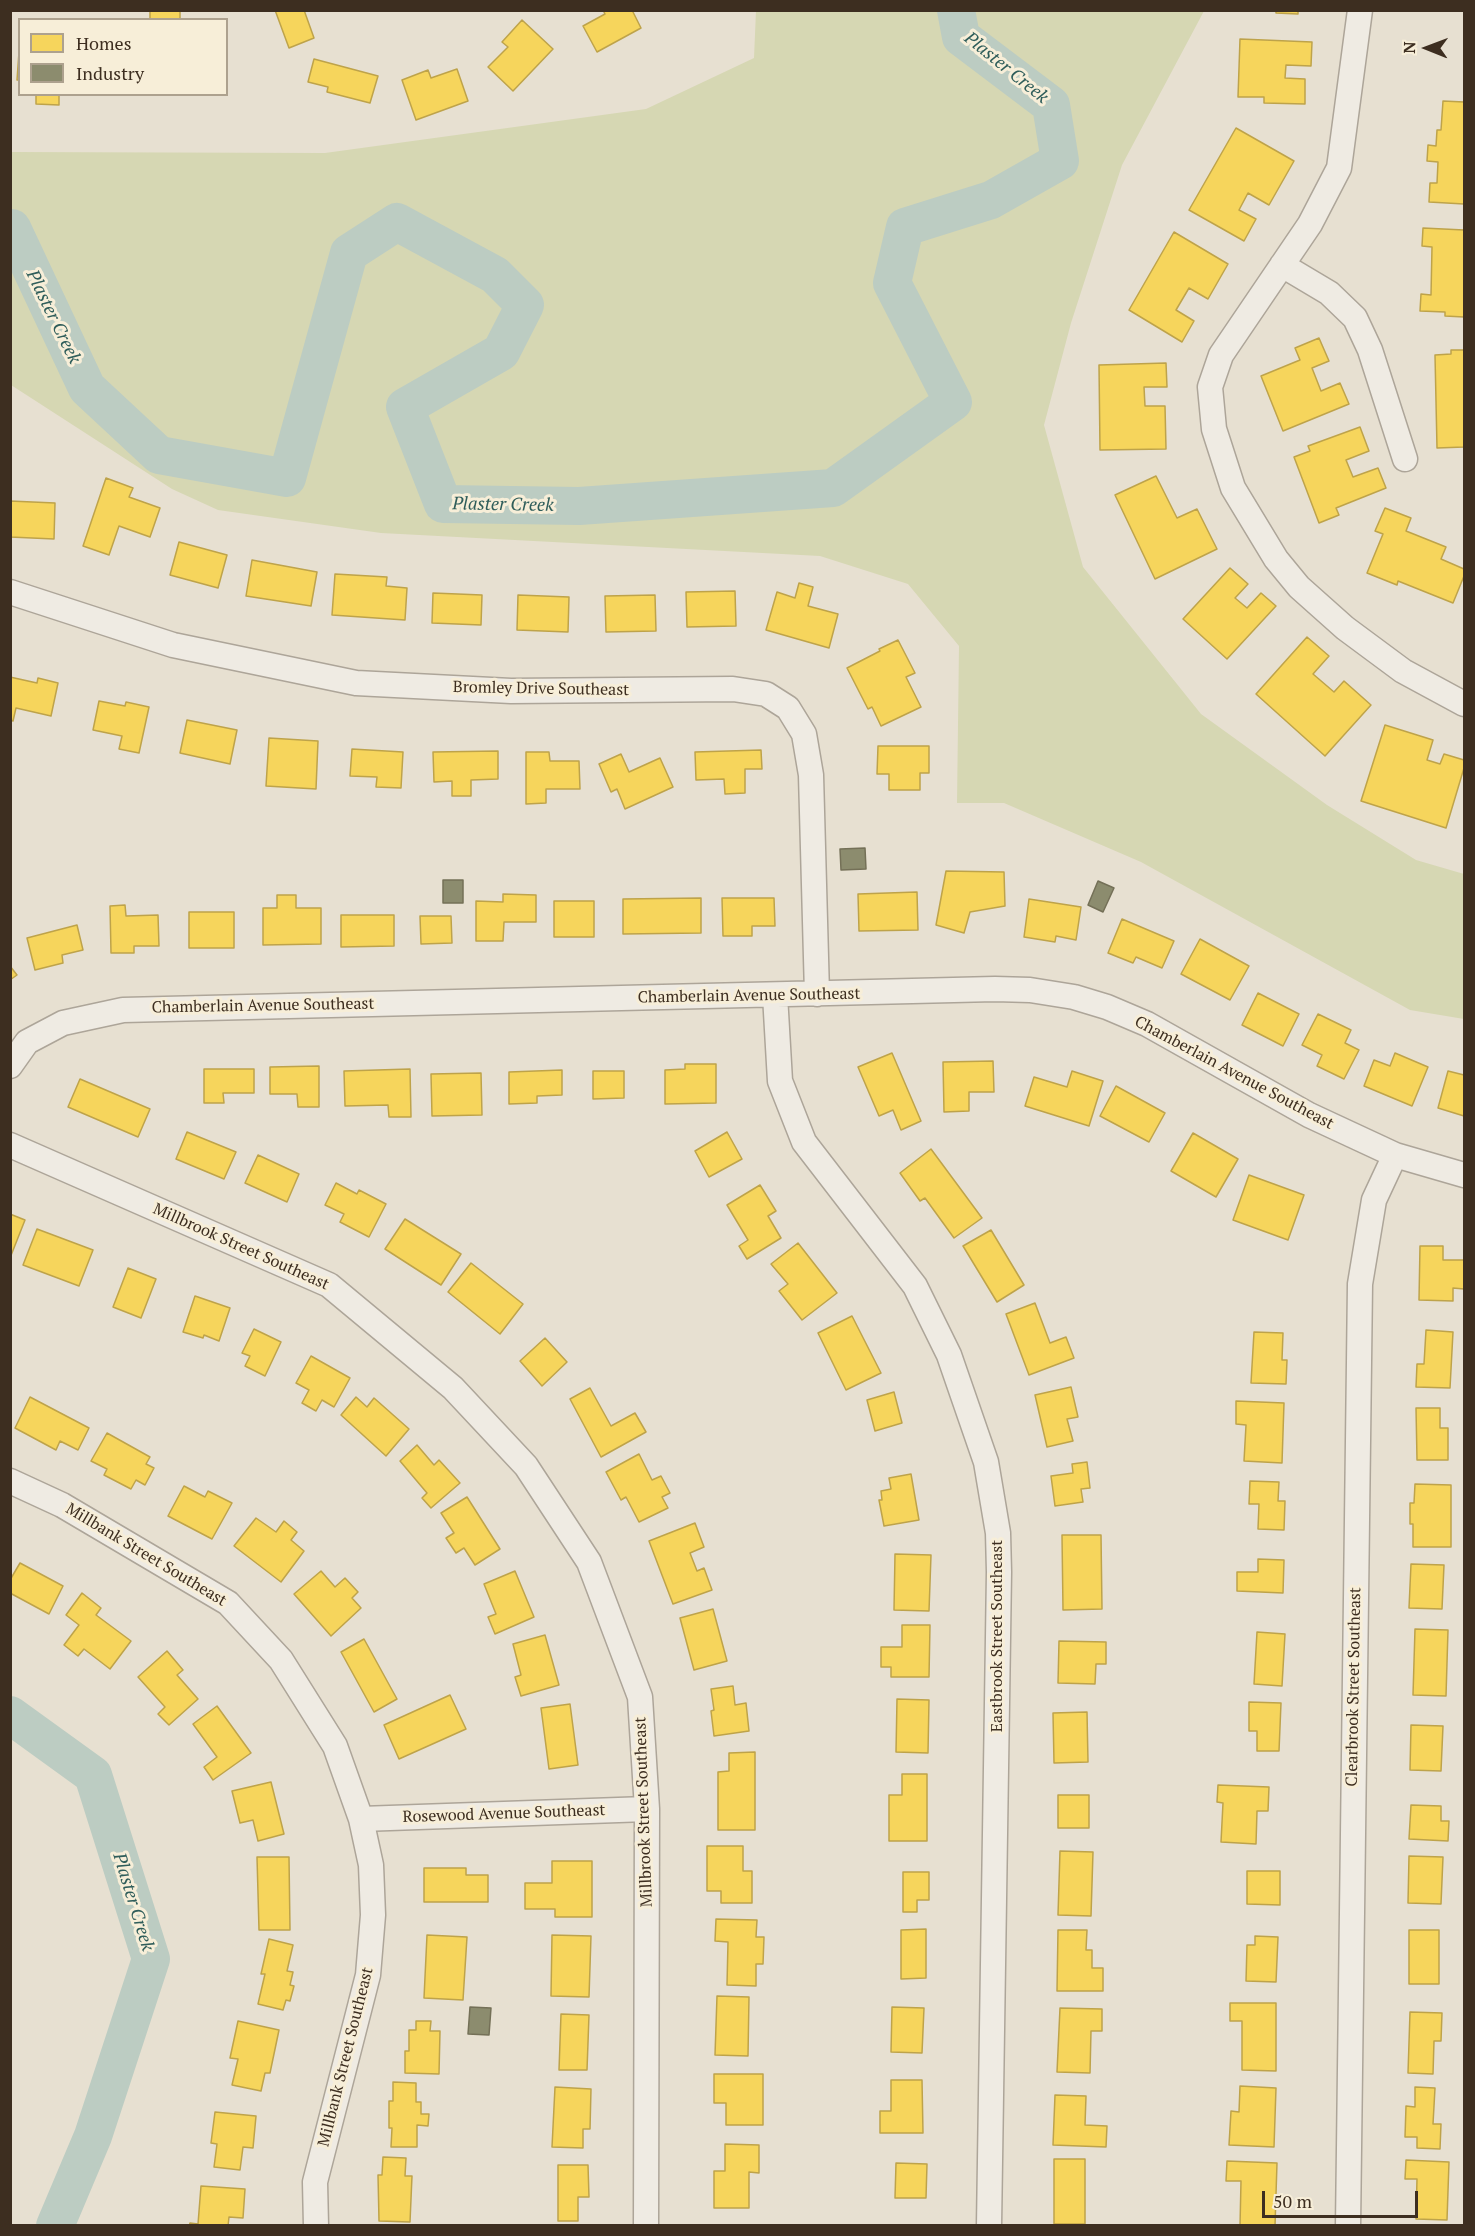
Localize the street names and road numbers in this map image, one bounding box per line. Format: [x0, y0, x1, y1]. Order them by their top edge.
street label: Bromley Drive Southeast [453, 678, 629, 700]
street label: Chamberlain Avenue Southeast [637, 984, 861, 1008]
street label: Chamberlain Avenue Southeast [151, 994, 375, 1018]
street label: Chamberlain Avenue Southeast [1131, 1012, 1337, 1134]
street label: Millbrook Street Southeast [150, 1199, 332, 1295]
street label: Millbank Street Southeast [62, 1499, 230, 1611]
street label: Eastbrook Street Southeast [987, 1540, 1007, 1732]
street label: Clearbrook Street Southeast [1343, 1587, 1365, 1787]
street label: Millbrook Street Southeast [631, 1716, 657, 1908]
street label: Rosewood Avenue Southeast [402, 1801, 606, 1827]
street label: Millbank Street Southeast [314, 1965, 378, 2149]

